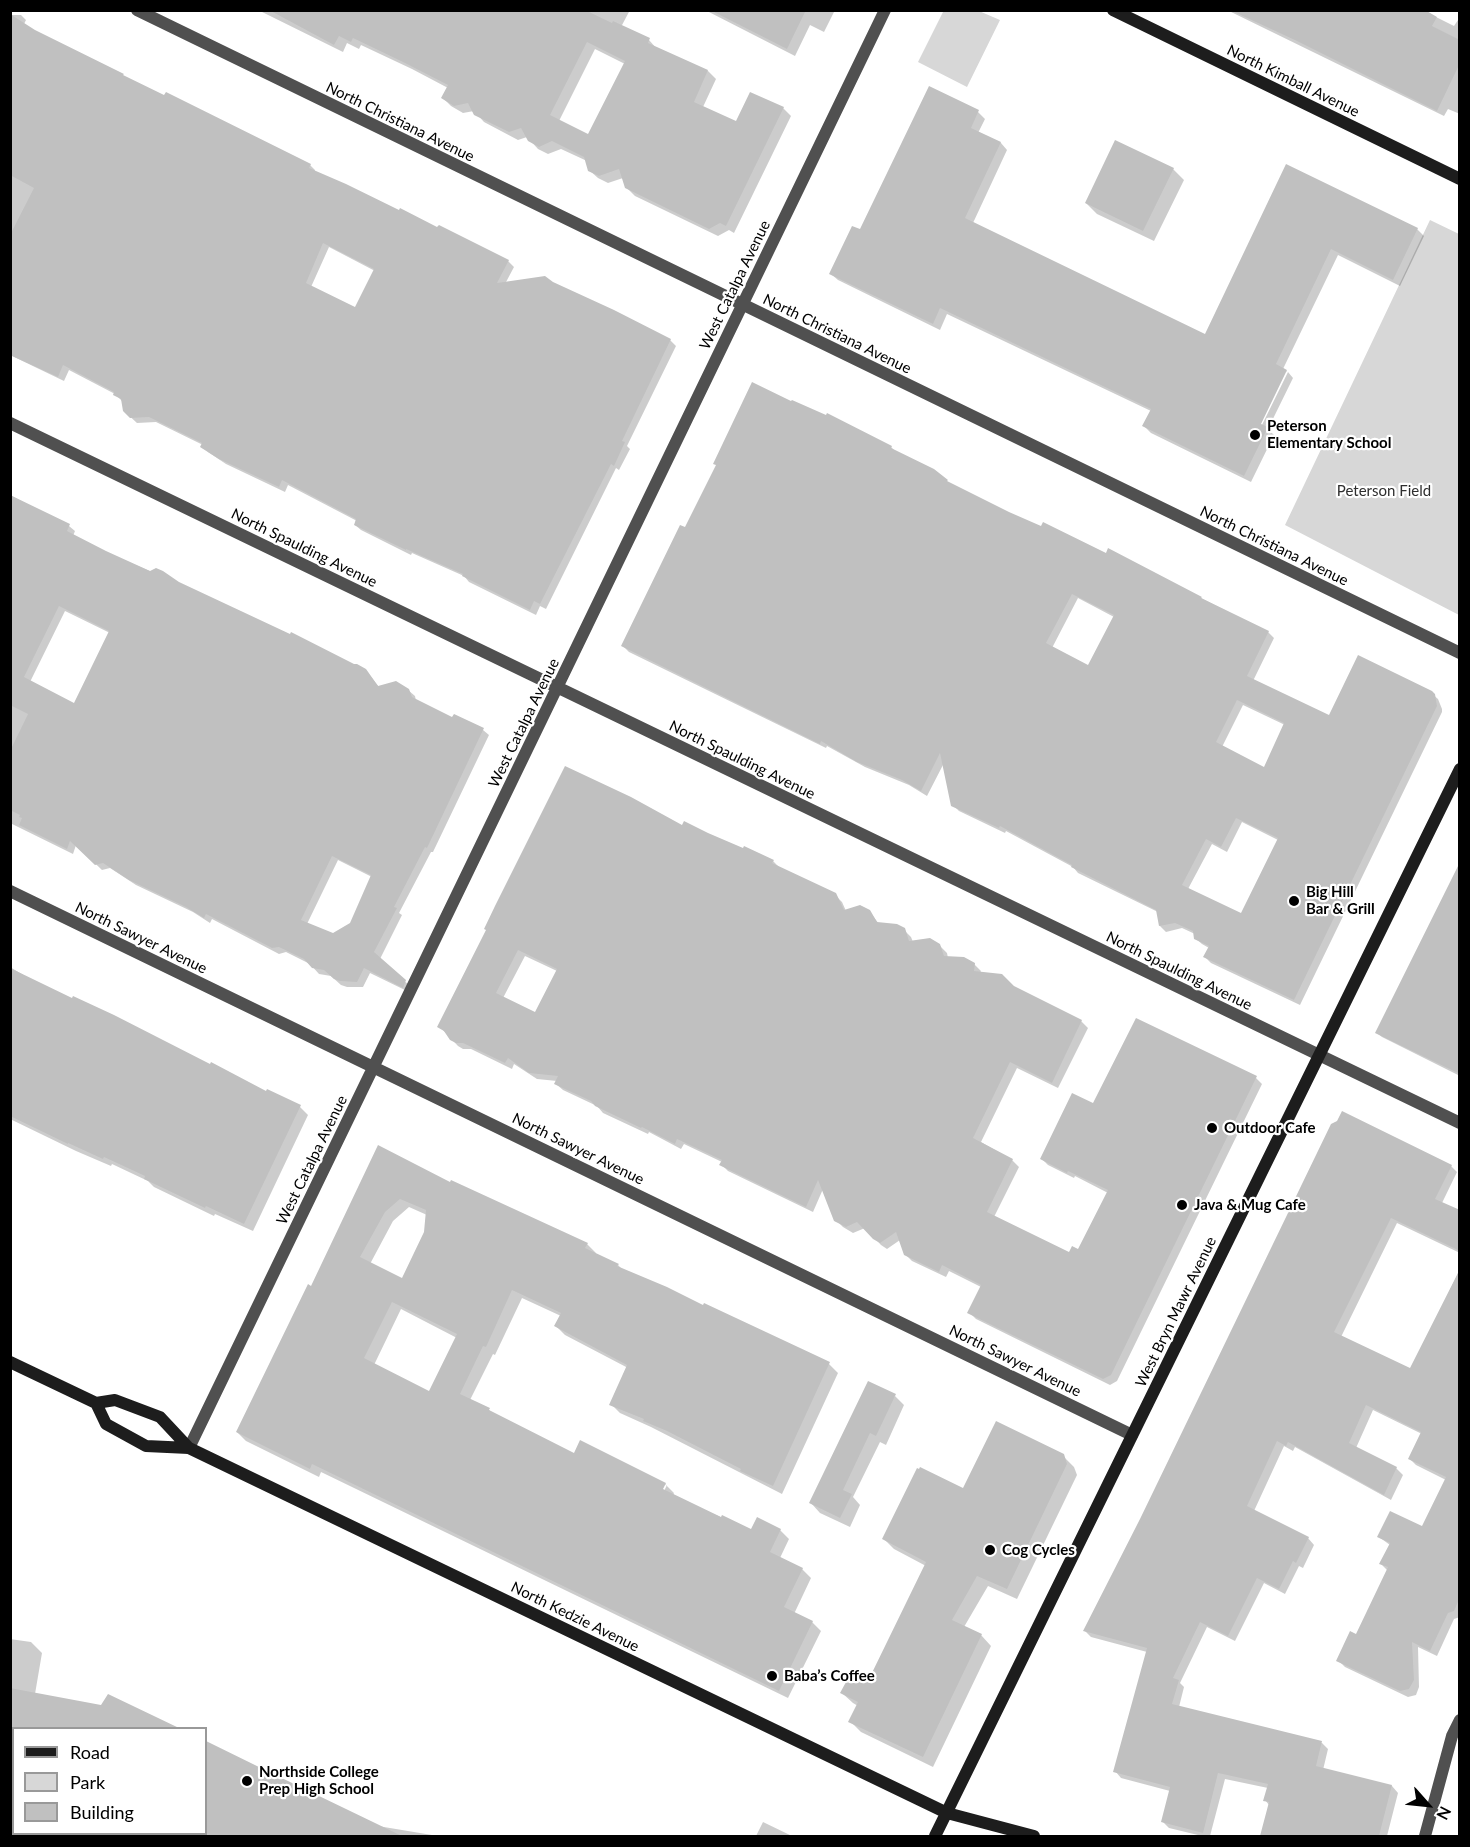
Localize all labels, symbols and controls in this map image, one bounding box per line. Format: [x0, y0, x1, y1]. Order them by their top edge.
street label: North Kimball Avenue [1224, 41, 1362, 121]
street label: North Christiana Avenue [323, 78, 477, 166]
street label: West Catalpa Avenue [696, 217, 774, 353]
street label: North Christiana Avenue [760, 290, 914, 378]
place label: Peterson Elementary School [1267, 417, 1391, 452]
marker: Peterson Elementary School [1248, 428, 1262, 442]
park label: Peterson Field [1337, 482, 1431, 500]
street label: North Christiana Avenue [1197, 502, 1351, 590]
street label: North Spaulding Avenue [228, 505, 380, 591]
street label: West Catalpa Avenue [485, 655, 563, 791]
street label: North Spaulding Avenue [666, 717, 818, 803]
place label: Big Hill Bar & Grill [1306, 883, 1375, 918]
marker: Big Hill Bar & Grill [1287, 894, 1301, 908]
street label: North Sawyer Avenue [72, 898, 210, 978]
street label: North Spaulding Avenue [1103, 928, 1255, 1014]
street label: West Catalpa Avenue [273, 1092, 351, 1228]
street label: North Sawyer Avenue [509, 1109, 647, 1189]
place label: Outdoor Cafe [1224, 1119, 1316, 1137]
marker: Outdoor Cafe [1205, 1121, 1219, 1135]
place label: Java & Mug Cafe [1194, 1196, 1306, 1214]
marker: Java & Mug Cafe [1175, 1198, 1189, 1212]
street label: West Bryn Mawr Avenue [1132, 1234, 1220, 1390]
street label: North Sawyer Avenue [946, 1321, 1084, 1401]
place label: Cog Cycles [1002, 1541, 1075, 1559]
marker: Cog Cycles [983, 1543, 997, 1557]
street label: North Kedzie Avenue [508, 1578, 642, 1656]
place label: Baba’s Coffee [784, 1667, 875, 1685]
marker: Baba’s Coffee [765, 1669, 779, 1683]
legend [12, 1727, 207, 1835]
text: Road [70, 1741, 110, 1763]
place label: Northside College Prep High School [259, 1763, 379, 1798]
text: Park [70, 1771, 105, 1793]
marker: Northside College Prep High School [240, 1774, 254, 1788]
north arrow [1398, 1775, 1458, 1835]
text: Building [70, 1801, 134, 1823]
text: N [1433, 1804, 1456, 1823]

